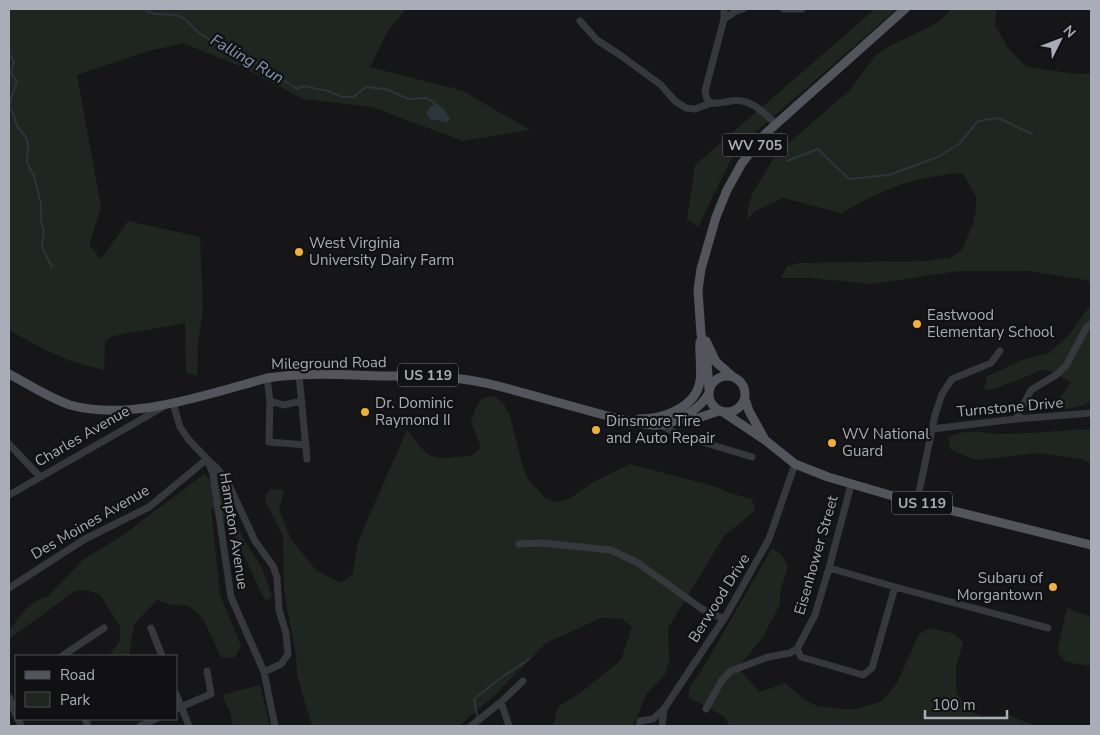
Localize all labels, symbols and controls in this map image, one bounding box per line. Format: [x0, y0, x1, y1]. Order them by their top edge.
north arrow [1035, 15, 1085, 65]
text: N [1059, 21, 1080, 42]
water label: Falling Run [206, 29, 288, 89]
road number: WV 705 [722, 134, 788, 156]
place label: West Virginia University Dairy Farm [309, 233, 454, 270]
marker: West Virginia University Dairy Farm [293, 246, 305, 258]
place label: Eastwood Elementary School [927, 305, 1054, 342]
marker: Eastwood Elementary School [911, 318, 923, 330]
street label: Mileground Road [271, 352, 387, 374]
road number: US 119 [398, 364, 458, 386]
street label: Turnstone Drive [956, 392, 1064, 422]
place label: Dr. Dominic Raymond II [375, 393, 453, 430]
street label: Charles Avenue [31, 401, 133, 471]
marker: Dr. Dominic Raymond II [359, 406, 371, 418]
place label: Dinsmore Tire and Auto Repair [606, 411, 716, 448]
marker: Dinsmore Tire and Auto Repair [590, 424, 602, 436]
place label: WV National Guard [842, 424, 930, 461]
marker: WV National Guard [826, 437, 838, 449]
street label: Hampton Avenue [215, 471, 253, 591]
street label: Des Moines Avenue [27, 480, 153, 564]
street label: Eisenhower Street [789, 492, 843, 617]
road number: US 119 [892, 492, 952, 514]
street label: Berwood Drive [684, 550, 754, 646]
place label: Subaru of Morgantown [957, 568, 1044, 605]
marker: Subaru of Morgantown [1047, 581, 1059, 593]
legend [15, 655, 178, 720]
text: Road [60, 665, 95, 685]
scale bar [925, 688, 1008, 720]
text: Park [60, 690, 90, 710]
text: 100 m [932, 695, 976, 715]

